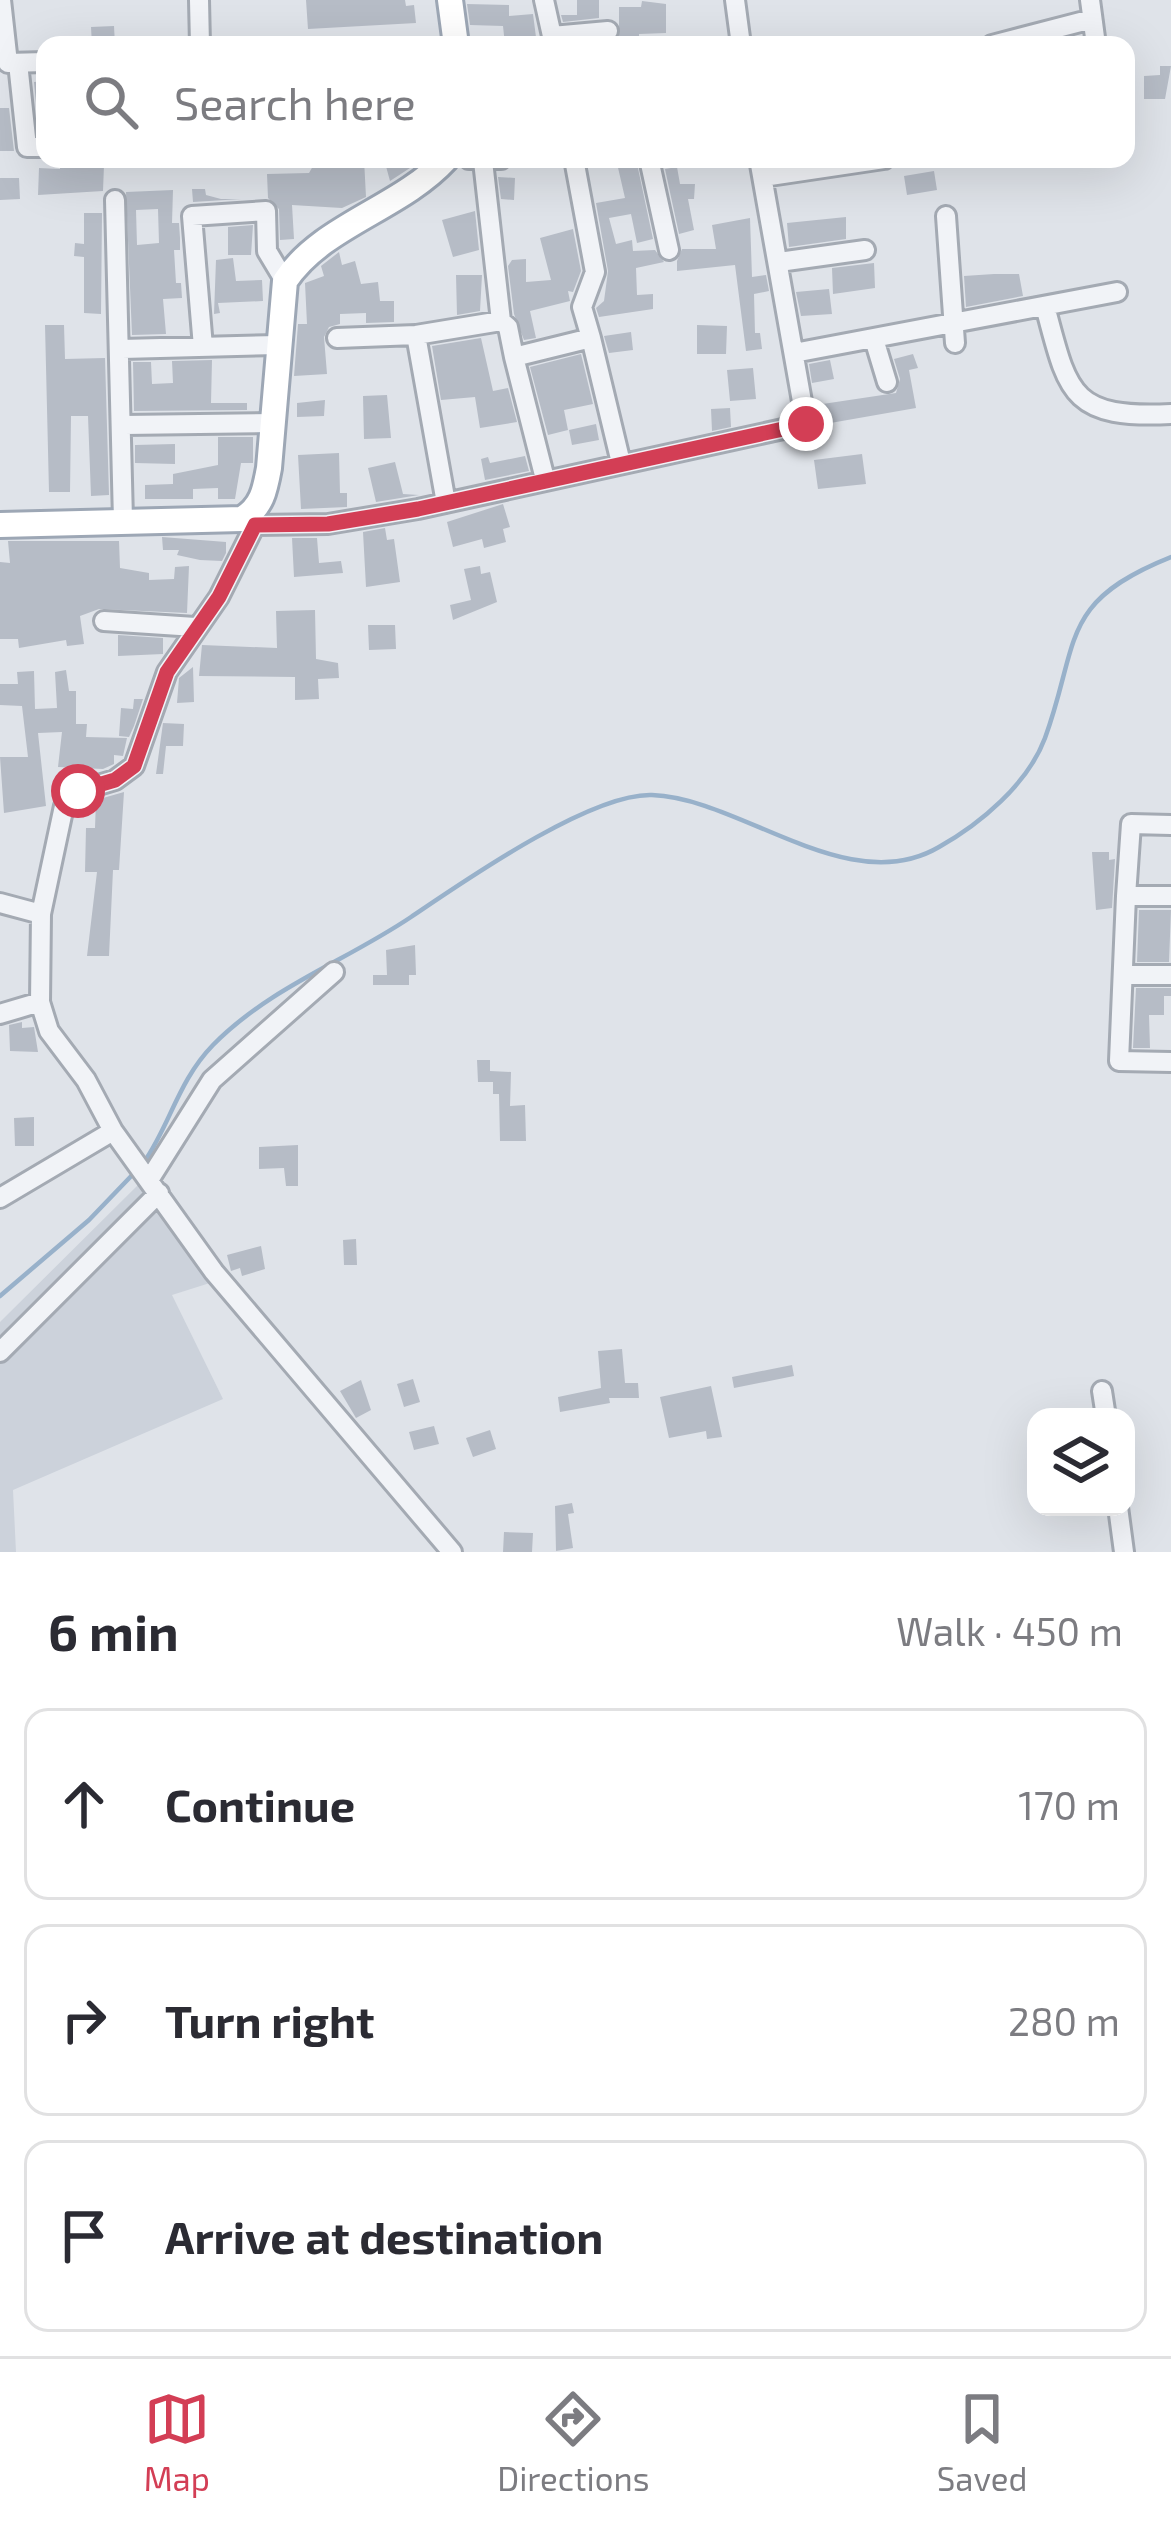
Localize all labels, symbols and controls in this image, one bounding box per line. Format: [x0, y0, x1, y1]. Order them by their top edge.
search box [36, 36, 1135, 168]
icon: search [78, 69, 144, 135]
text: Search here [174, 75, 416, 129]
route end [779, 397, 833, 451]
route start [51, 764, 105, 818]
map controls [1027, 1408, 1135, 1516]
button: layers [1027, 1408, 1135, 1516]
text: 6 min [48, 1600, 179, 1661]
text: Walk · 450 m [896, 1607, 1123, 1654]
icon: ahead [51, 1771, 117, 1837]
text: Continue [165, 1777, 355, 1831]
text: 170 m [1018, 1781, 1120, 1828]
icon: right [51, 1987, 117, 2053]
text: Turn right [165, 1993, 374, 2047]
text: 280 m [1008, 1997, 1120, 2044]
icon: arrive [51, 2203, 117, 2269]
text: Arrive at destination [165, 2209, 603, 2263]
tab: Map [144, 2386, 210, 2498]
tab: Directions [497, 2386, 649, 2498]
tab: Saved [937, 2386, 1027, 2498]

